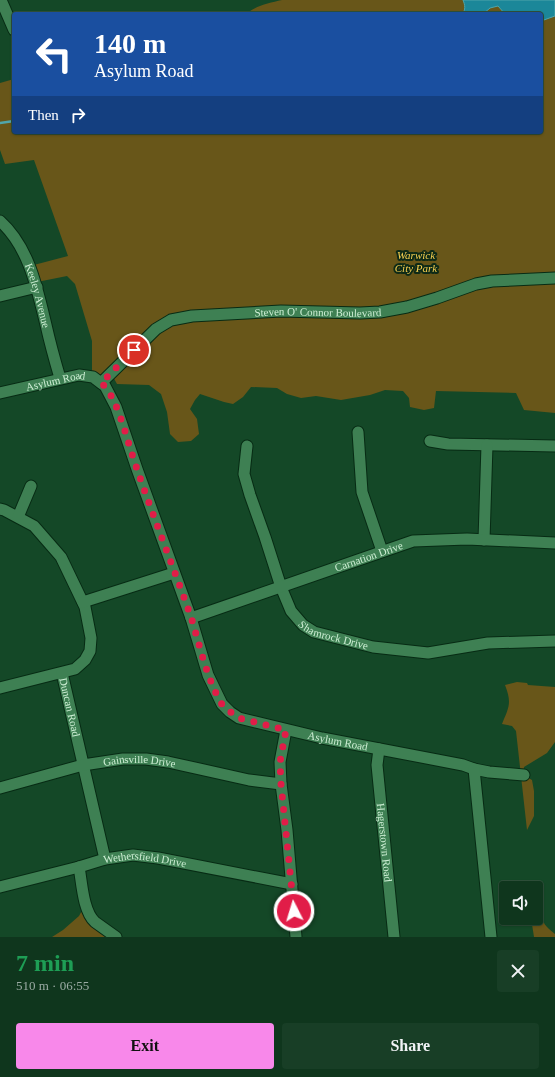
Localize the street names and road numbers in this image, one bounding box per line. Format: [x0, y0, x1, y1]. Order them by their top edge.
street label: Keeley Avenue [23, 261, 52, 329]
street label: Steven O' Connor Boulevard [254, 305, 382, 319]
street label: Asylum Road [25, 369, 87, 393]
street label: Carnation Drive [333, 539, 404, 574]
street label: Shamrock Drive [296, 618, 370, 652]
street label: Duncan Road [57, 676, 83, 738]
street label: Asylum Road [307, 729, 369, 753]
street label: Gainsville Drive [102, 753, 177, 770]
street label: Hagerstown Road [375, 803, 395, 883]
street label: Wethersfield Drive [103, 849, 187, 869]

